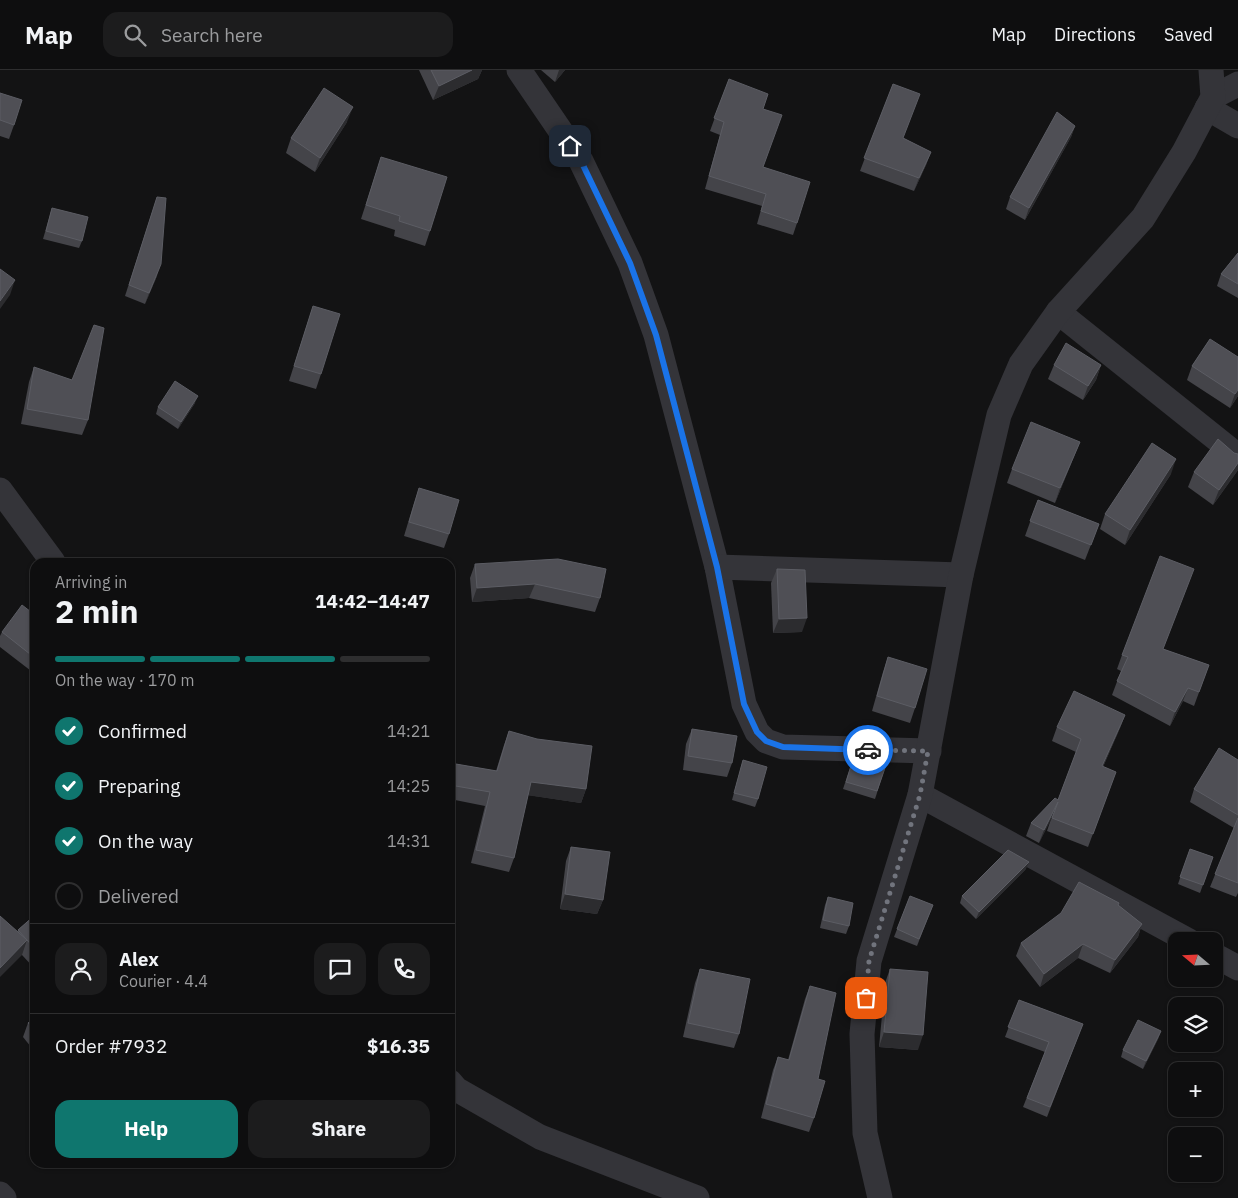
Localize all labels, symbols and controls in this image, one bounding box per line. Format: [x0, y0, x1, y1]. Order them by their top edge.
search box [103, 12, 453, 57]
text: Map [25, 19, 73, 51]
icon: search [121, 21, 149, 49]
text: Search here [161, 23, 263, 47]
text: Map [991, 23, 1026, 46]
text: Directions [1054, 23, 1136, 46]
text: Saved [1164, 23, 1213, 46]
pin [549, 125, 591, 167]
icon: home [556, 132, 584, 160]
text: Arriving in [55, 572, 127, 592]
text: 14:42–14:47 [315, 589, 430, 613]
text: 2 min [55, 590, 139, 632]
text: On the way · 170 m [55, 670, 194, 690]
icon: check [55, 717, 83, 745]
text: Confirmed [98, 719, 187, 743]
text: 14:21 [387, 721, 430, 741]
courier [843, 725, 893, 775]
icon: car [854, 736, 882, 764]
icon: check [55, 772, 83, 800]
text: Preparing [98, 774, 180, 798]
text: 14:25 [387, 776, 430, 796]
icon: check [55, 827, 83, 855]
text: On the way [98, 829, 193, 853]
text: 14:31 [387, 831, 430, 851]
text: Delivered [98, 884, 179, 908]
north arrow [1168, 932, 1222, 988]
map controls [1168, 932, 1223, 1182]
button: person [55, 943, 107, 995]
button: chat [314, 943, 366, 995]
button: phone [378, 943, 430, 995]
text: Alex [119, 947, 159, 971]
text: Courier · 4.4 [119, 971, 208, 991]
pin [845, 977, 887, 1019]
icon: bag [852, 984, 880, 1012]
button: layers [1168, 997, 1223, 1052]
text: Order #7932 [55, 1034, 167, 1058]
text: $16.35 [367, 1034, 430, 1058]
button: + [1168, 1062, 1223, 1117]
button: Help [55, 1100, 238, 1158]
button: Share [248, 1100, 430, 1158]
button: − [1168, 1127, 1223, 1182]

